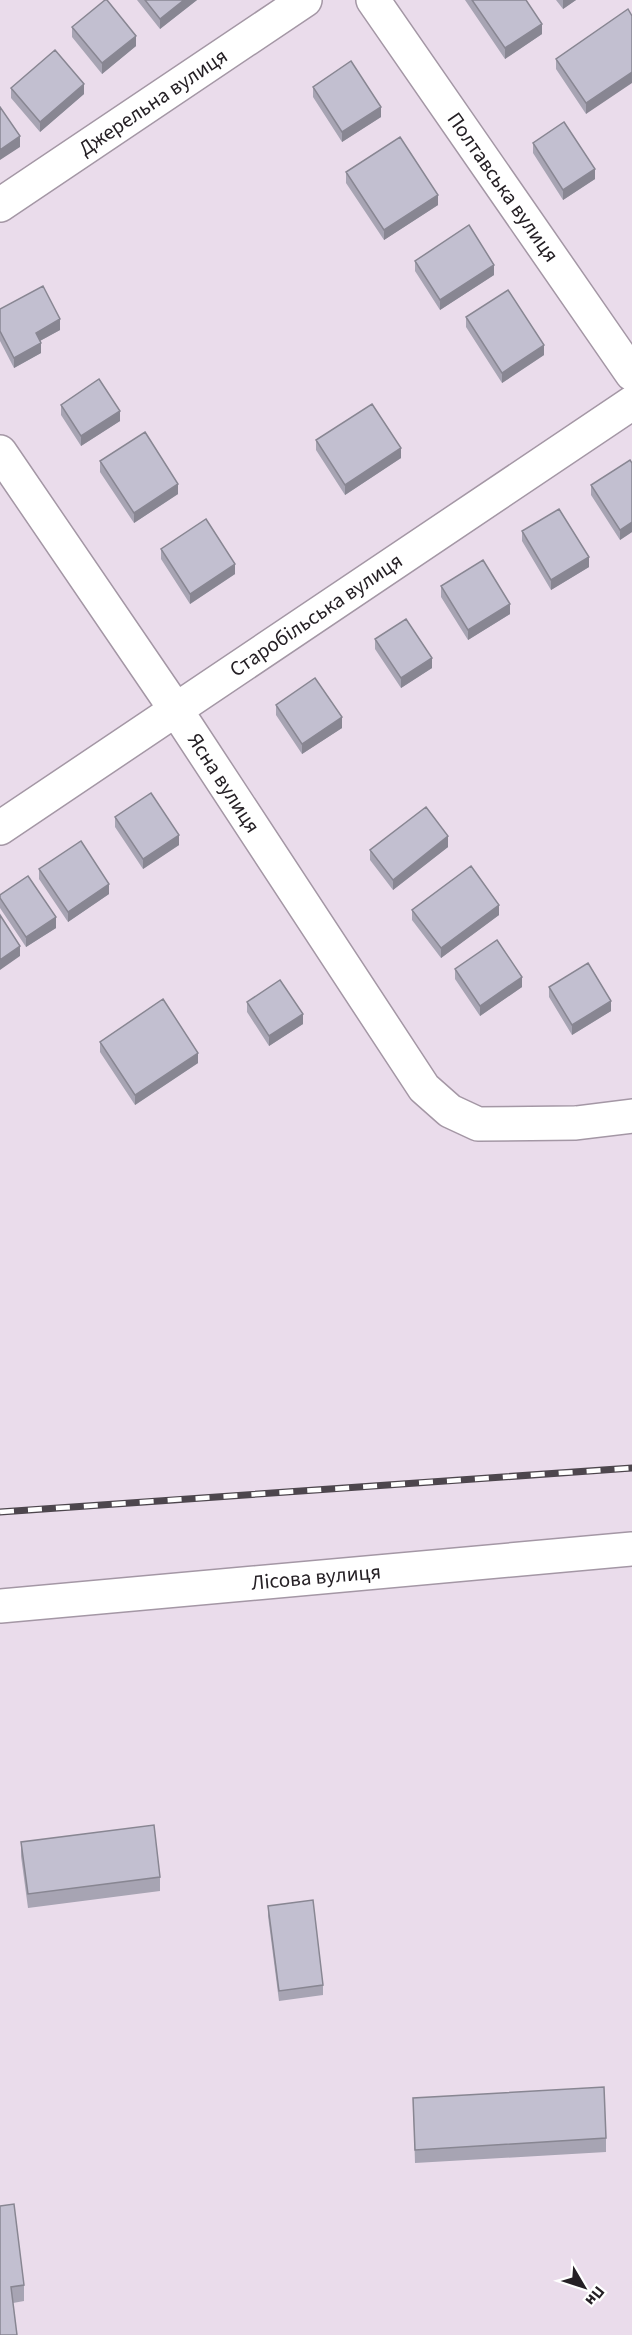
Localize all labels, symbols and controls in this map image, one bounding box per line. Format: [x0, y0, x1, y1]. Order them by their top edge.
street label: Джерельна вулиця [73, 41, 233, 163]
street label: Полтавська вулиця [440, 106, 566, 268]
street label: Старобільська вулиця [223, 546, 409, 684]
street label: Ясна вулиця [180, 727, 268, 839]
street label: Лісова вулиця [250, 1556, 382, 1598]
north arrow [554, 2257, 614, 2317]
text: Пн [580, 2281, 610, 2310]

